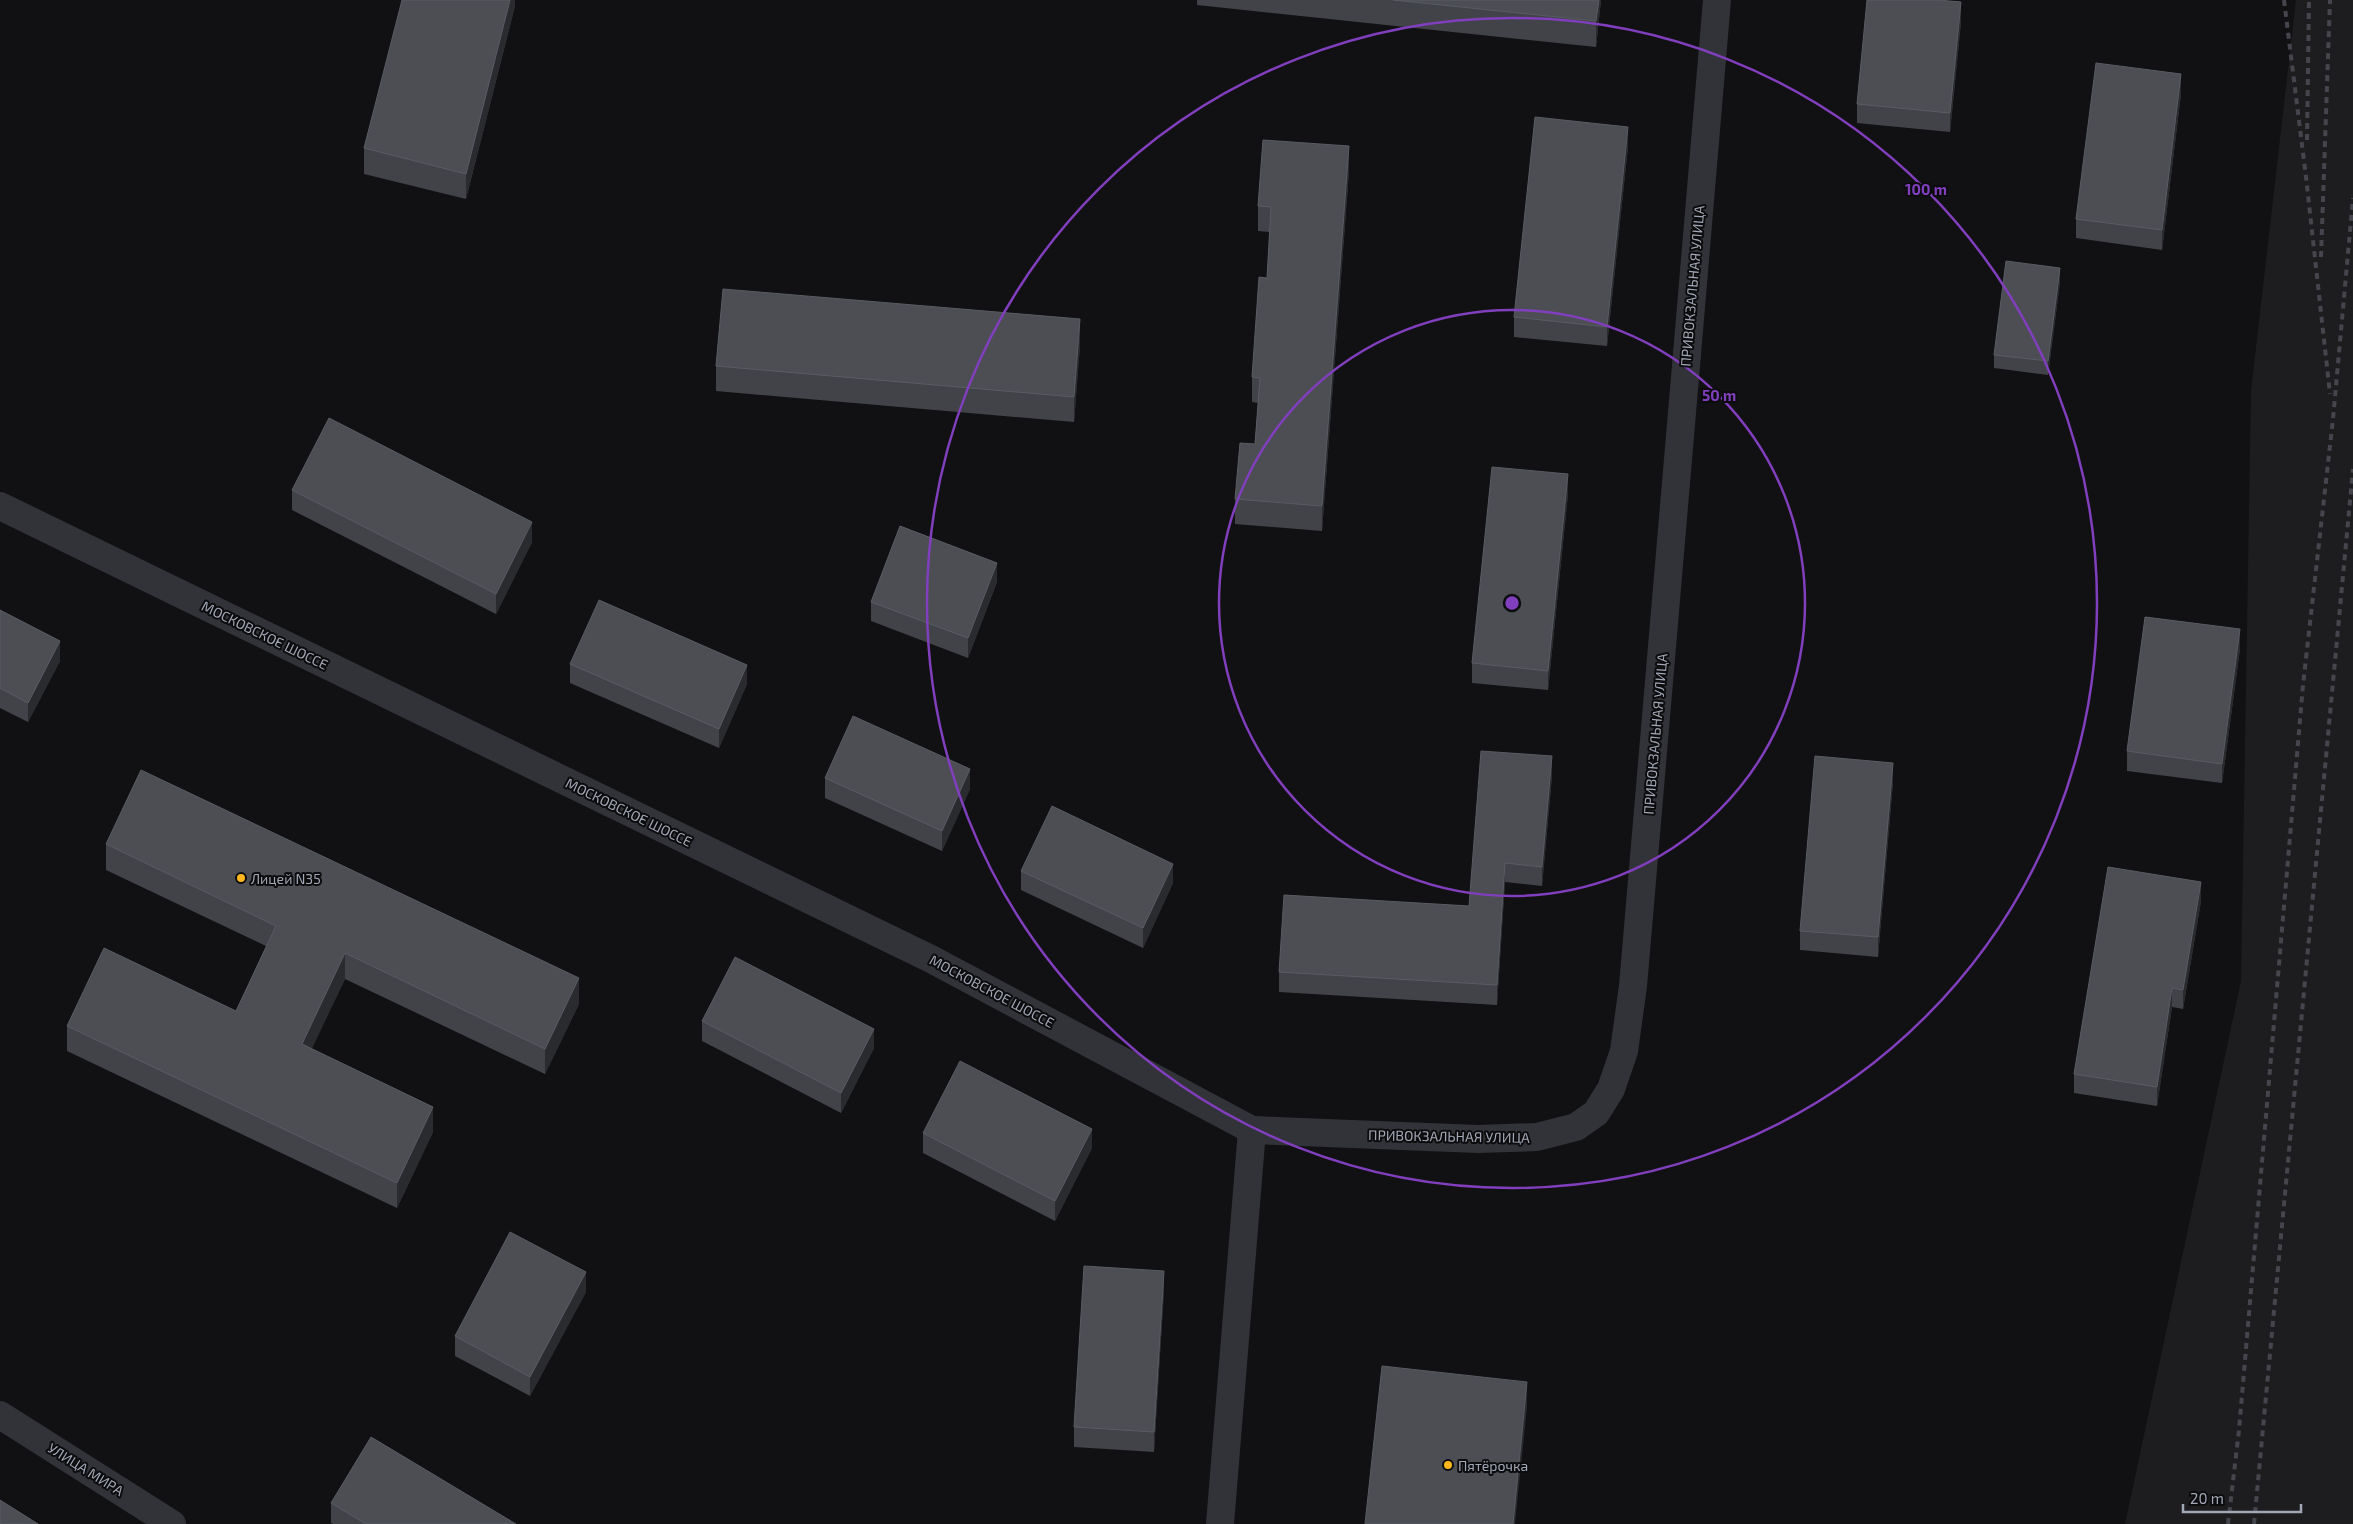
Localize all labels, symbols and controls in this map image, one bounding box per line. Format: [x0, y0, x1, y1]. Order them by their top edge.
text: 100 m [1905, 180, 1947, 198]
street label: ПРИВОКЗАЛЬНАЯ УЛИЦА [1676, 204, 1708, 367]
text: 50 m [1702, 386, 1736, 404]
centre of rings [1503, 594, 1521, 612]
street label: МОСКОВСКОЕ ШОССЕ [199, 597, 331, 673]
street label: ПРИВОКЗАЛЬНАЯ УЛИЦА [1639, 652, 1671, 815]
street label: МОСКОВСКОЕ ШОССЕ [563, 774, 695, 850]
place label: Лицей N35 [251, 870, 321, 887]
marker: Лицей N35 [235, 872, 247, 884]
street label: МОСКОВСКОЕ ШОССЕ [927, 951, 1057, 1031]
street label: ПРИВОКЗАЛЬНАЯ УЛИЦА [1368, 1126, 1530, 1146]
street label: УЛИЦА МИРА [45, 1439, 127, 1499]
place label: Пятёрочка [1458, 1457, 1528, 1474]
marker: Пятёрочка [1442, 1459, 1454, 1471]
scale bar [2183, 1482, 2300, 1514]
text: 20 m [2190, 1489, 2224, 1507]

